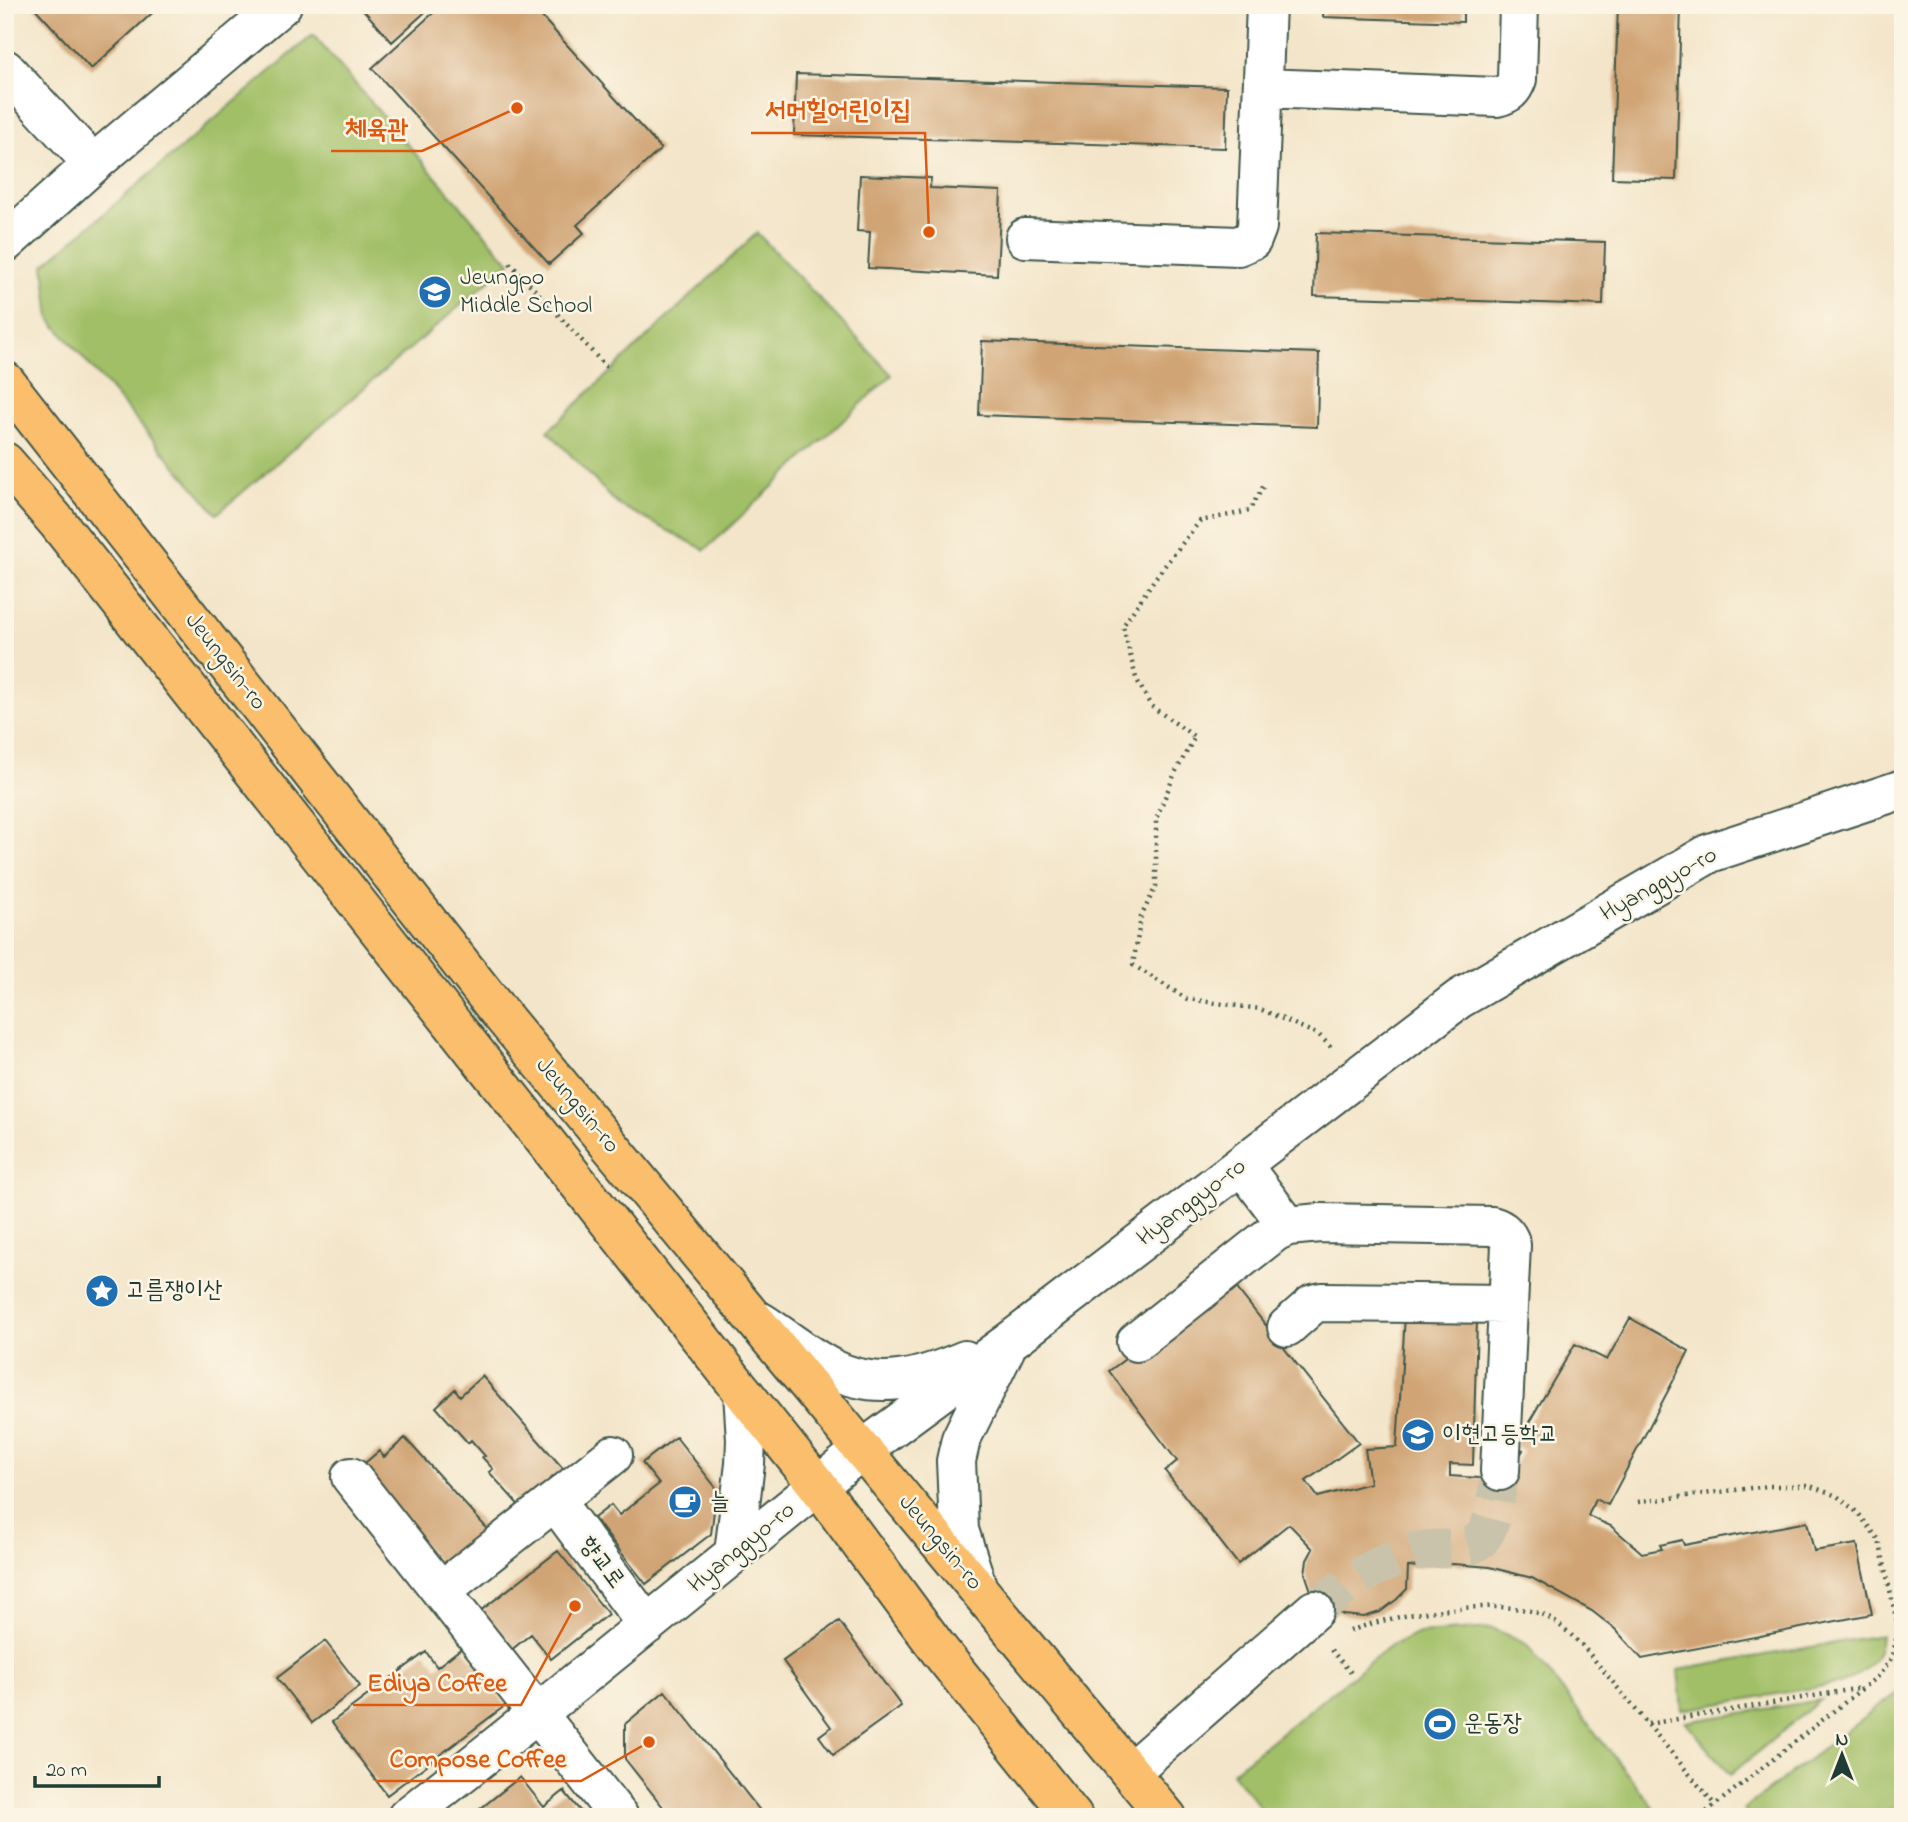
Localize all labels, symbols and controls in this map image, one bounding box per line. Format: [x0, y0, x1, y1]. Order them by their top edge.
callout: 서머힐어린이집 [751, 86, 925, 133]
text: 서머힐어린이집 [765, 93, 911, 131]
callout: 체육관 [331, 104, 422, 151]
text: 체육관 [345, 112, 408, 150]
place label: Jeungpo Middle School [460, 261, 592, 324]
school or university icon: Jeungpo Middle School [416, 273, 454, 311]
street label: Jeungsin-ro [175, 606, 275, 718]
street label: Hyanggyo-ro [1594, 838, 1724, 932]
street label: Jeungsin-ro [526, 1050, 628, 1162]
street label: Hyanggyo-ro [1130, 1150, 1255, 1257]
place icon: 고름쟁이산 [83, 1272, 121, 1310]
place label: 고름쟁이산 [126, 1274, 223, 1309]
school or university icon: 이현고등학교 [1399, 1416, 1437, 1454]
place label: 이현고등학교 [1442, 1418, 1558, 1453]
cafe icon: 늘 [666, 1483, 704, 1521]
place label: 늘 [710, 1485, 729, 1520]
street label: Jeungsin-ro [889, 1487, 991, 1599]
street label: Hyanggyo-ro [681, 1494, 804, 1603]
street label: 향교로 [570, 1529, 632, 1597]
callout: Ediya Coffee [353, 1658, 521, 1705]
text: Ediya Coffee [367, 1666, 508, 1704]
sports icon: 운동장 [1421, 1705, 1459, 1743]
place label: 운동장 [1464, 1707, 1522, 1742]
north arrow [1806, 1720, 1876, 1790]
text: N [1836, 1727, 1849, 1754]
callout: Compose Coffee [376, 1734, 581, 1781]
text: Compose Coffee [390, 1742, 568, 1780]
scale bar [35, 1745, 159, 1789]
text: 20 m [46, 1756, 87, 1786]

